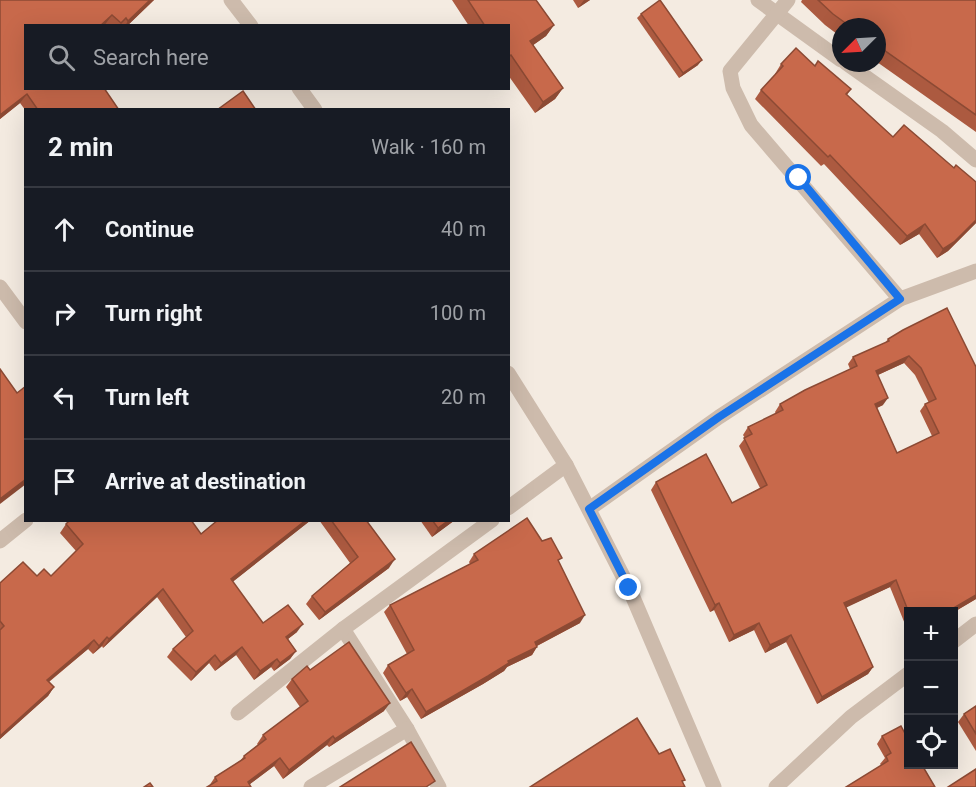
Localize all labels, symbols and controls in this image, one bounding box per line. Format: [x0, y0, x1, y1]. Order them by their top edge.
north arrow [832, 18, 886, 72]
search box [24, 24, 510, 90]
icon: search [45, 41, 78, 74]
text: Search here [93, 45, 209, 70]
text: 2 min [48, 132, 113, 162]
text: Walk · 160 m [371, 135, 486, 159]
route start [785, 164, 811, 190]
icon: ahead [48, 213, 81, 246]
text: Continue [105, 217, 194, 242]
text: 40 m [441, 217, 486, 241]
icon: right [48, 297, 81, 330]
text: Turn right [105, 301, 202, 326]
text: 100 m [430, 301, 486, 325]
icon: left [48, 381, 81, 414]
text: Turn left [105, 385, 189, 410]
text: 20 m [441, 385, 486, 409]
icon: arrive [48, 465, 81, 498]
text: Arrive at destination [105, 469, 306, 494]
route end [615, 574, 641, 600]
map controls [904, 607, 958, 769]
button: + [904, 607, 958, 661]
button: − [904, 661, 958, 715]
button: locate [904, 715, 958, 769]

